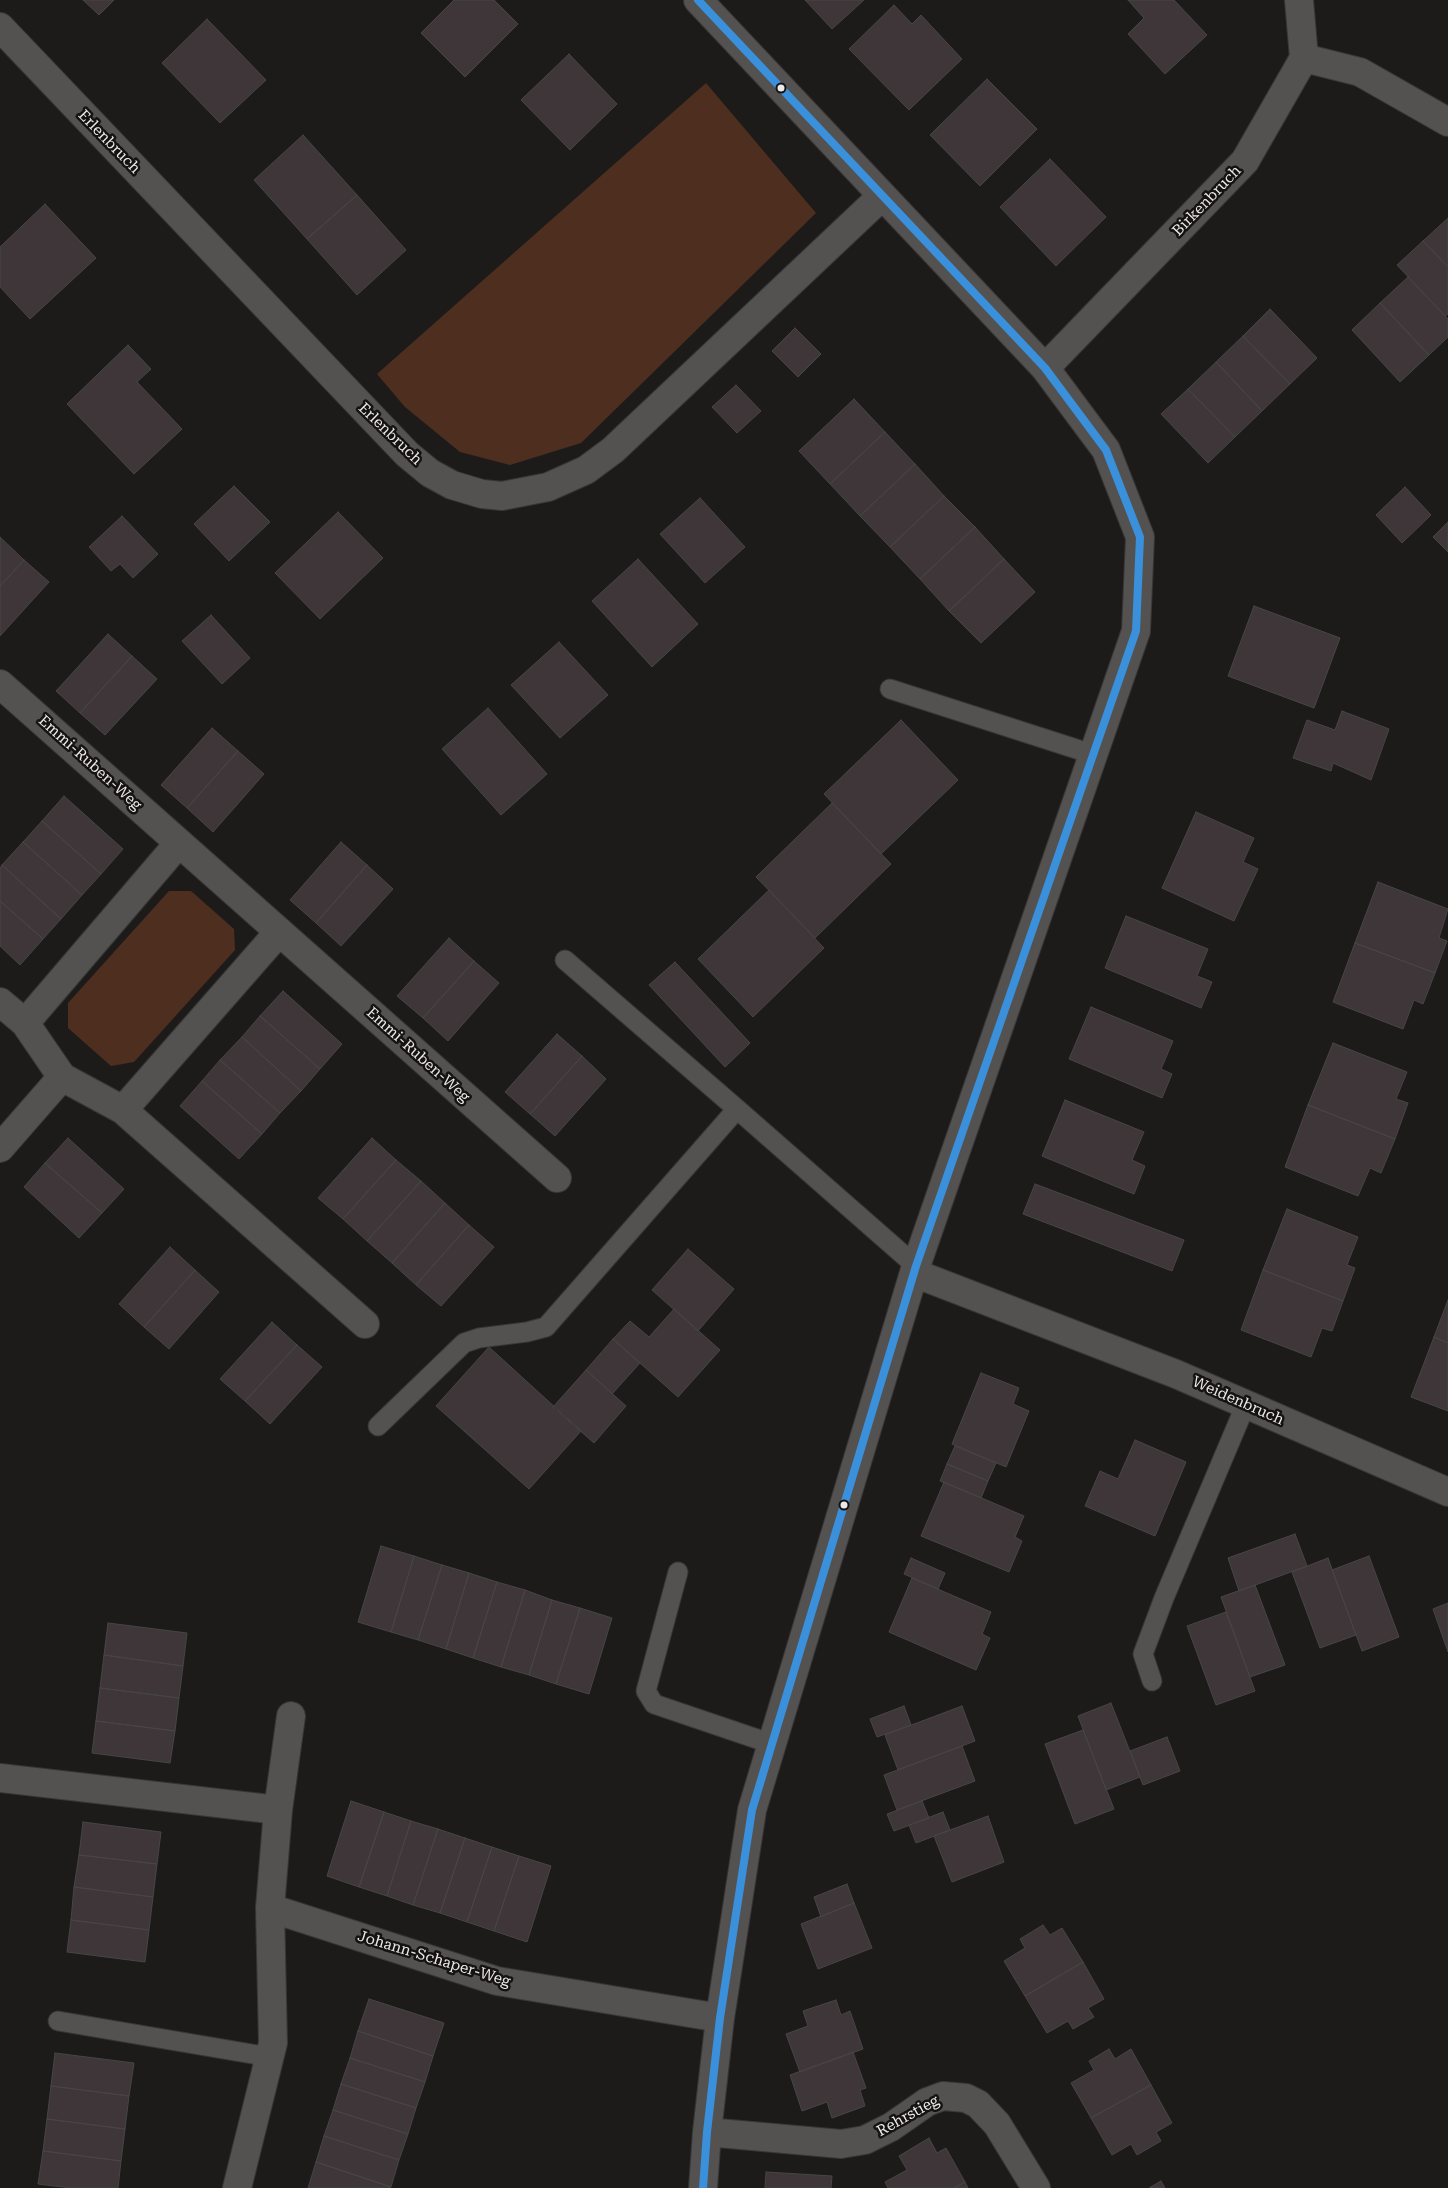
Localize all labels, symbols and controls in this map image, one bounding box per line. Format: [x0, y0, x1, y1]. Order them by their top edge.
unlabelled marker [776, 83, 786, 93]
street label: Erlenbruch [74, 106, 144, 178]
street label: Birkenbruch [1169, 162, 1245, 240]
street label: Erlenbruch [354, 399, 426, 469]
street label: Emmi-Ruben-Weg [35, 712, 145, 814]
street label: Emmi-Ruben-Weg [363, 1004, 473, 1106]
street label: Weidenbruch [1189, 1373, 1287, 1429]
unlabelled marker [839, 1500, 849, 1510]
street label: Johann-Schaper-Weg [355, 1927, 513, 1991]
street label: Rehrstieg [874, 2092, 942, 2140]

